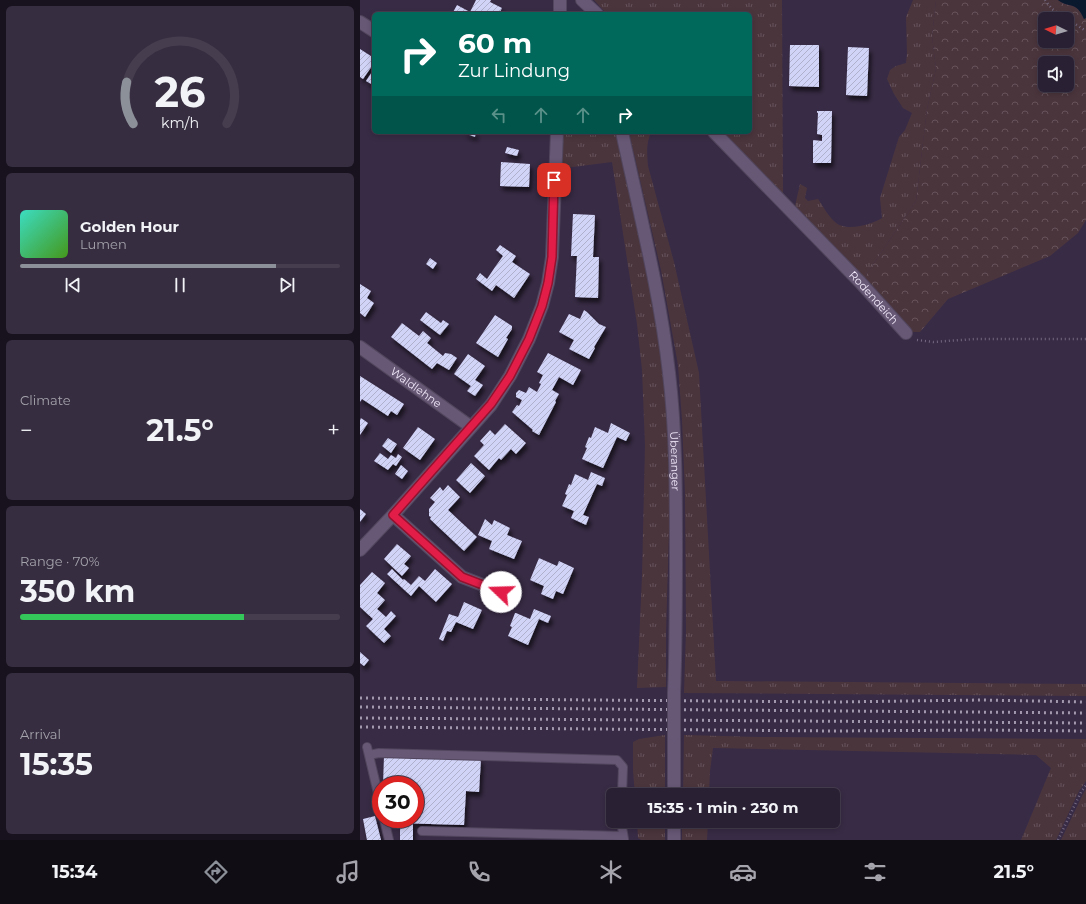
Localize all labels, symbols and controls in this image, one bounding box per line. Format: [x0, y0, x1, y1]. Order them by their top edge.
north arrow [1038, 12, 1074, 48]
map controls [1038, 12, 1074, 92]
text: 60 m [458, 26, 532, 60]
icon: right [392, 28, 444, 80]
button: sound [1038, 56, 1074, 92]
text: Zur Lindung [458, 60, 570, 82]
text: 26 [154, 67, 206, 117]
icon: left [488, 104, 510, 126]
icon: ahead [530, 104, 552, 126]
icon: ahead [572, 104, 594, 126]
icon: right [614, 104, 636, 126]
text: km/h [161, 114, 199, 132]
pin [537, 163, 571, 197]
icon: arrive [543, 169, 565, 191]
text: Golden Hour [80, 217, 179, 236]
text: Lumen [80, 236, 127, 252]
street label: Rodendeich [846, 268, 902, 327]
icon: previous [62, 274, 84, 296]
icon: pause [169, 274, 191, 296]
icon: next [276, 274, 298, 296]
street label: Waldlehne [388, 364, 445, 411]
text: Climate [20, 392, 71, 408]
text: 21.5° [146, 412, 214, 449]
text: − [20, 417, 33, 444]
text: + [327, 417, 340, 444]
street label: Überanger [667, 431, 683, 491]
text: Range · 70% [20, 553, 99, 569]
position arrow [480, 571, 522, 613]
text: 350 km [20, 573, 135, 610]
text: Arrival [20, 726, 61, 742]
text: 15:35 [20, 746, 93, 783]
speed limit sign: 30 [372, 776, 424, 828]
text: 15:35 · 1 min · 230 m [647, 798, 799, 817]
icon: directions [202, 858, 230, 886]
icon: music [334, 858, 362, 886]
icon: phone [465, 858, 493, 886]
icon: climate [597, 858, 625, 886]
icon: car [729, 858, 757, 886]
icon: filters [861, 858, 889, 886]
text: 15:34 [52, 861, 98, 883]
text: 21.5° [993, 861, 1034, 883]

